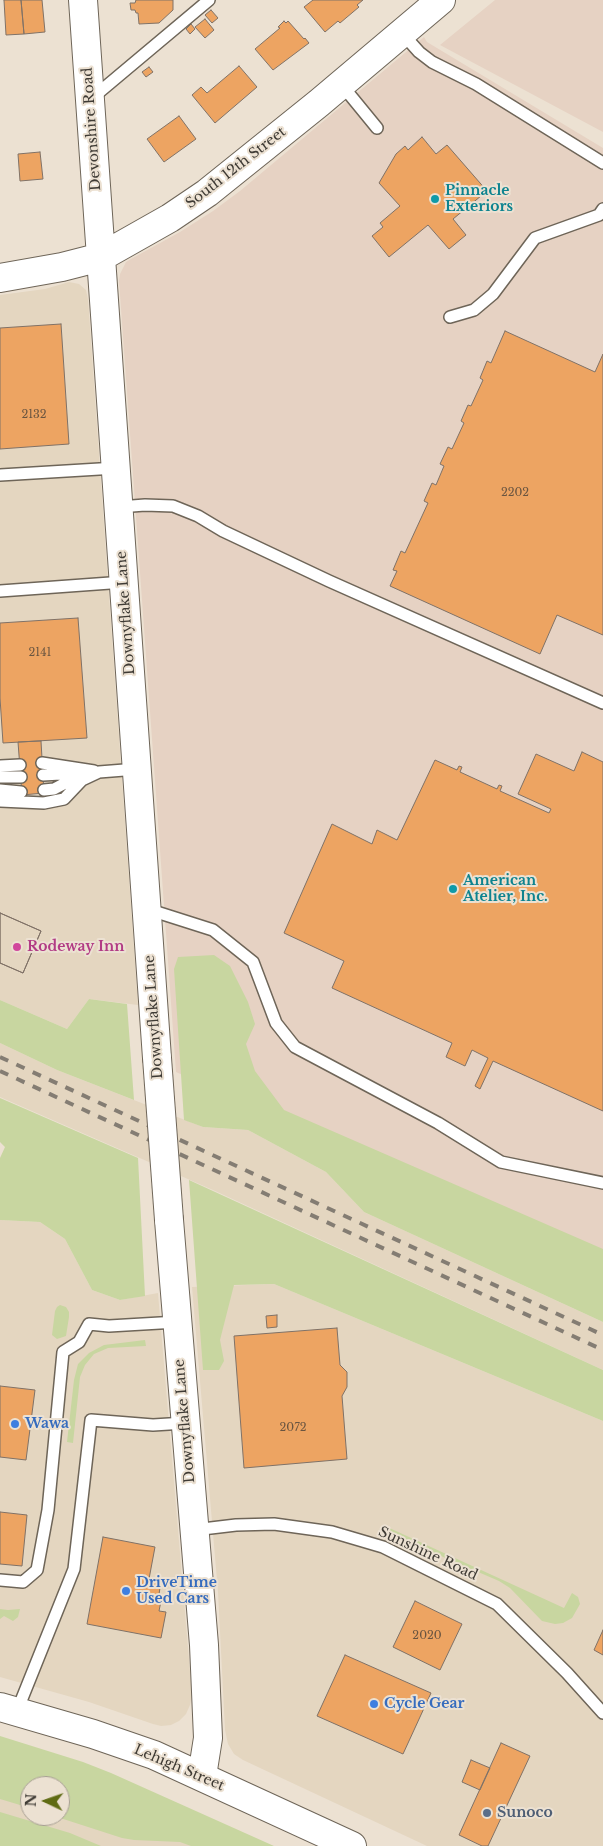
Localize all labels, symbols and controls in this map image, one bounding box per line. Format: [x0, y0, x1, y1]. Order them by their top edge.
street label: Devonshire Road [79, 67, 105, 191]
street label: South 12th Street [183, 124, 289, 212]
place label: Pinnacle Exteriors [445, 183, 513, 216]
marker: Pinnacle Exteriors [429, 193, 441, 205]
house number: 2132 [21, 408, 47, 422]
house number: 2202 [501, 486, 529, 500]
street label: Downyflake Lane [113, 550, 139, 676]
house number: 2141 [28, 646, 52, 660]
place label: American Atelier, Inc. [463, 873, 548, 906]
marker: American Atelier, Inc. [447, 883, 459, 895]
place label: Rodeway Inn [27, 939, 124, 955]
marker: Rodeway Inn [11, 941, 23, 953]
street label: Downyflake Lane [141, 954, 167, 1080]
street label: Downyflake Lane [171, 1358, 199, 1484]
place label: Wawa [25, 1416, 69, 1432]
marker: Wawa [9, 1418, 21, 1430]
house number: 2072 [280, 1421, 306, 1435]
street label: Sunshine Road [376, 1524, 480, 1584]
place label: DriveTime Used Cars [136, 1575, 217, 1608]
marker: DriveTime Used Cars [120, 1585, 132, 1597]
house number: 2020 [412, 1629, 442, 1643]
place label: Cycle Gear [384, 1696, 465, 1712]
marker: Cycle Gear [368, 1698, 380, 1710]
street label: Lehigh Street [131, 1741, 227, 1795]
north arrow [20, 1776, 70, 1826]
text: N [22, 1793, 40, 1807]
place label: Sunoco [497, 1805, 553, 1821]
marker: Sunoco [481, 1807, 493, 1819]

